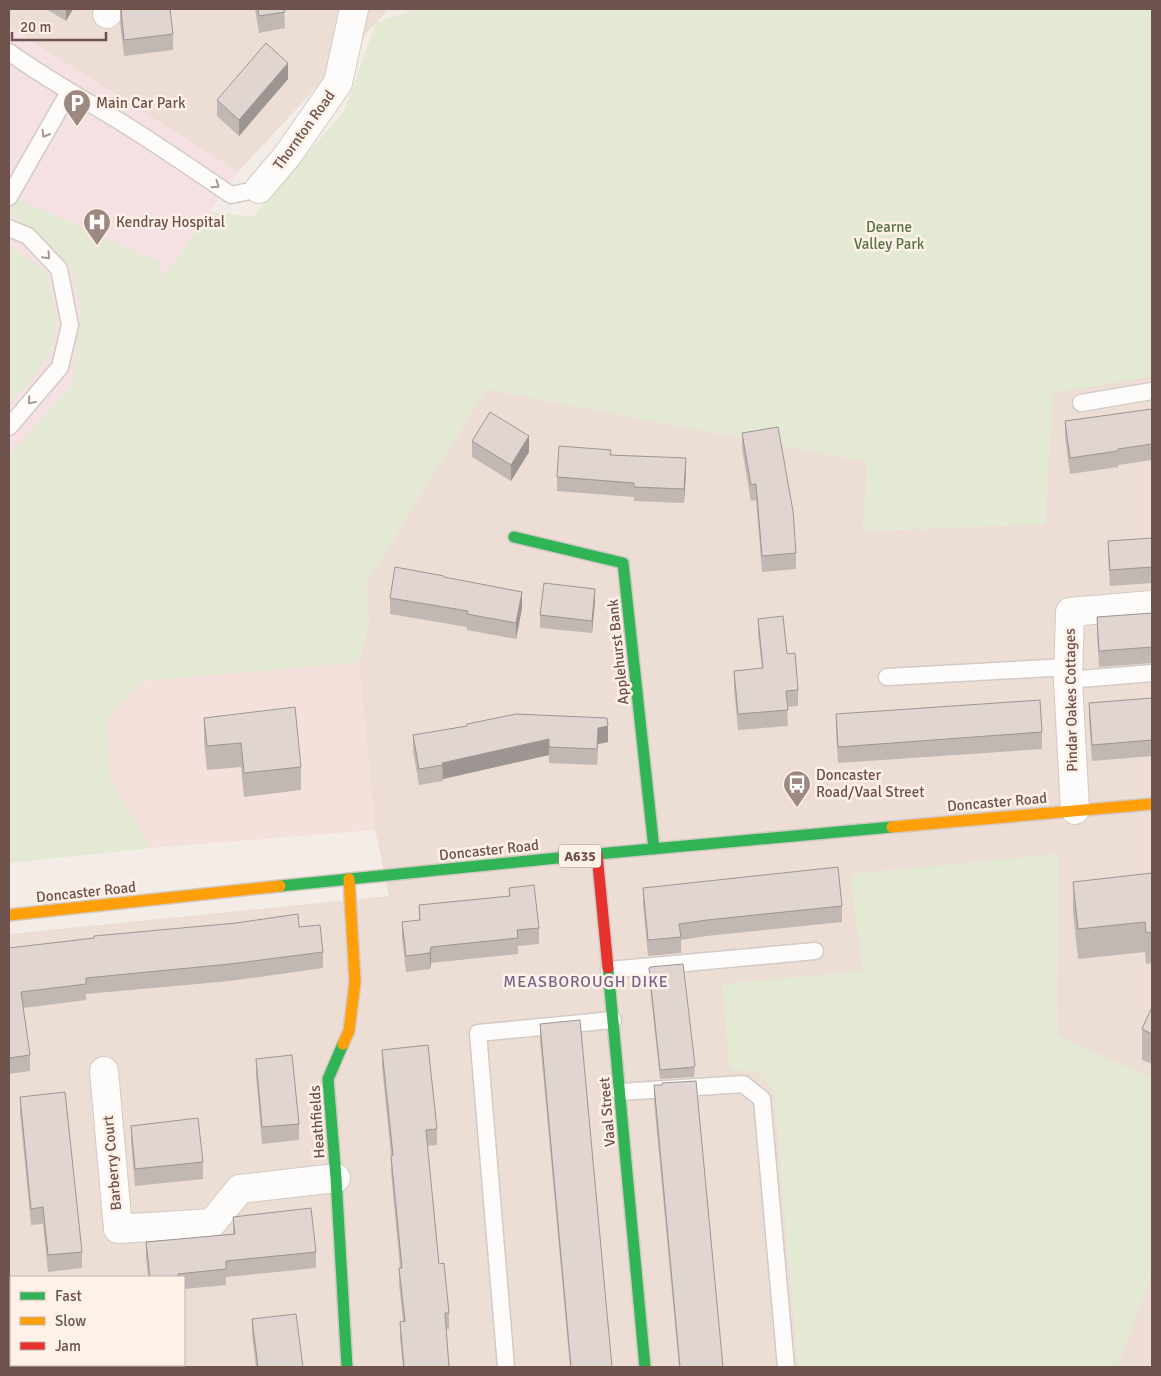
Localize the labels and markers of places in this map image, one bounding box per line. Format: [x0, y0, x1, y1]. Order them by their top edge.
parking icon: Main Car Park [62, 88, 92, 127]
place label: Main Car Park [96, 94, 186, 112]
hospital icon: Kendray Hospital [82, 207, 112, 246]
place label: Kendray Hospital [116, 213, 225, 231]
place label: Doncaster Road/Vaal Street [816, 766, 924, 801]
bus stop icon: Doncaster Road/Vaal Street [782, 769, 812, 808]

